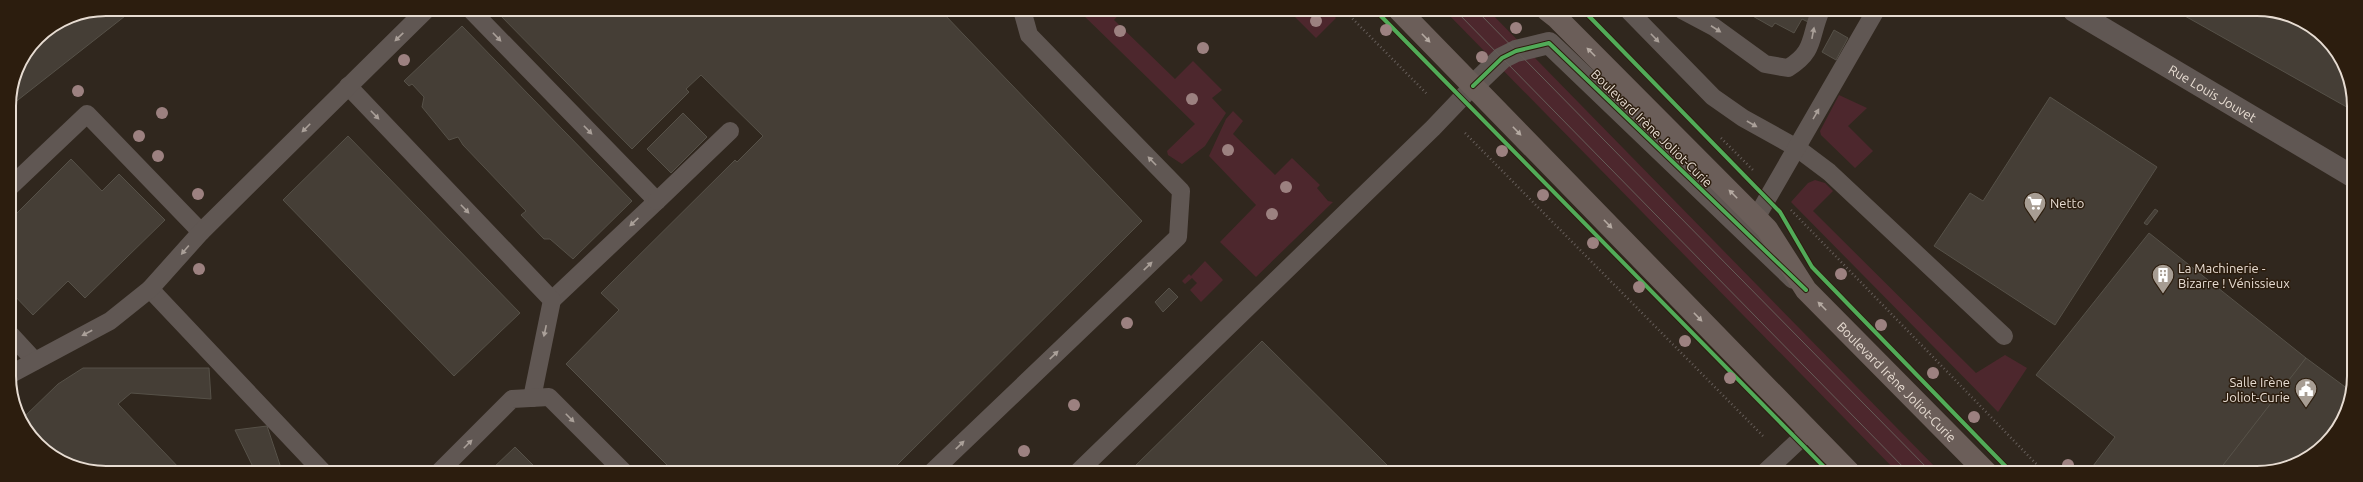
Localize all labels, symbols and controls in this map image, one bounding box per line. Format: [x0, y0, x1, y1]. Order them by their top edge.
one-way arrow [1711, 25, 1721, 33]
one-way arrow [1811, 27, 1817, 39]
one-way arrow [394, 32, 404, 41]
one-way arrow [493, 32, 502, 42]
one-way arrow [1421, 33, 1431, 43]
one-way arrow [1650, 33, 1660, 43]
one-way arrow [1586, 47, 1596, 57]
street label: Rue Louis Jouvet [2166, 62, 2259, 125]
street label: Boulevard Irène Joliot-Curie [1589, 66, 1715, 190]
one-way arrow [1813, 108, 1820, 120]
one-way arrow [370, 110, 380, 120]
one-way arrow [1746, 120, 1758, 127]
one-way arrow [301, 123, 311, 133]
one-way arrow [583, 125, 593, 135]
one-way arrow [1512, 126, 1522, 136]
one-way arrow [1147, 156, 1156, 166]
one-way arrow [1728, 189, 1737, 199]
supermarket icon: Netto [2022, 190, 2048, 223]
place label: Netto [2050, 196, 2084, 210]
one-way arrow [460, 204, 469, 214]
one-way arrow [629, 218, 640, 227]
one-way arrow [1603, 219, 1613, 229]
one-way arrow [181, 245, 190, 256]
one-way arrow [1143, 261, 1153, 271]
place label: La Machinerie - Bizarre ! Vénissieux [2178, 261, 2290, 290]
building icon: La Machinerie - Bizarre ! Vénissieux [2150, 262, 2176, 295]
one-way arrow [1817, 301, 1827, 311]
one-way arrow [1694, 312, 1703, 322]
street label: Boulevard Irène Joliot-Curie [1835, 319, 1959, 445]
one-way arrow [542, 325, 548, 337]
one-way arrow [81, 330, 93, 337]
one-way arrow [1049, 350, 1059, 360]
place label: Salle Irène Joliot-Curie [2223, 375, 2290, 404]
public building icon: Salle Irène Joliot-Curie [2293, 376, 2319, 409]
one-way arrow [566, 413, 575, 423]
one-way arrow [463, 439, 473, 449]
one-way arrow [955, 440, 965, 450]

